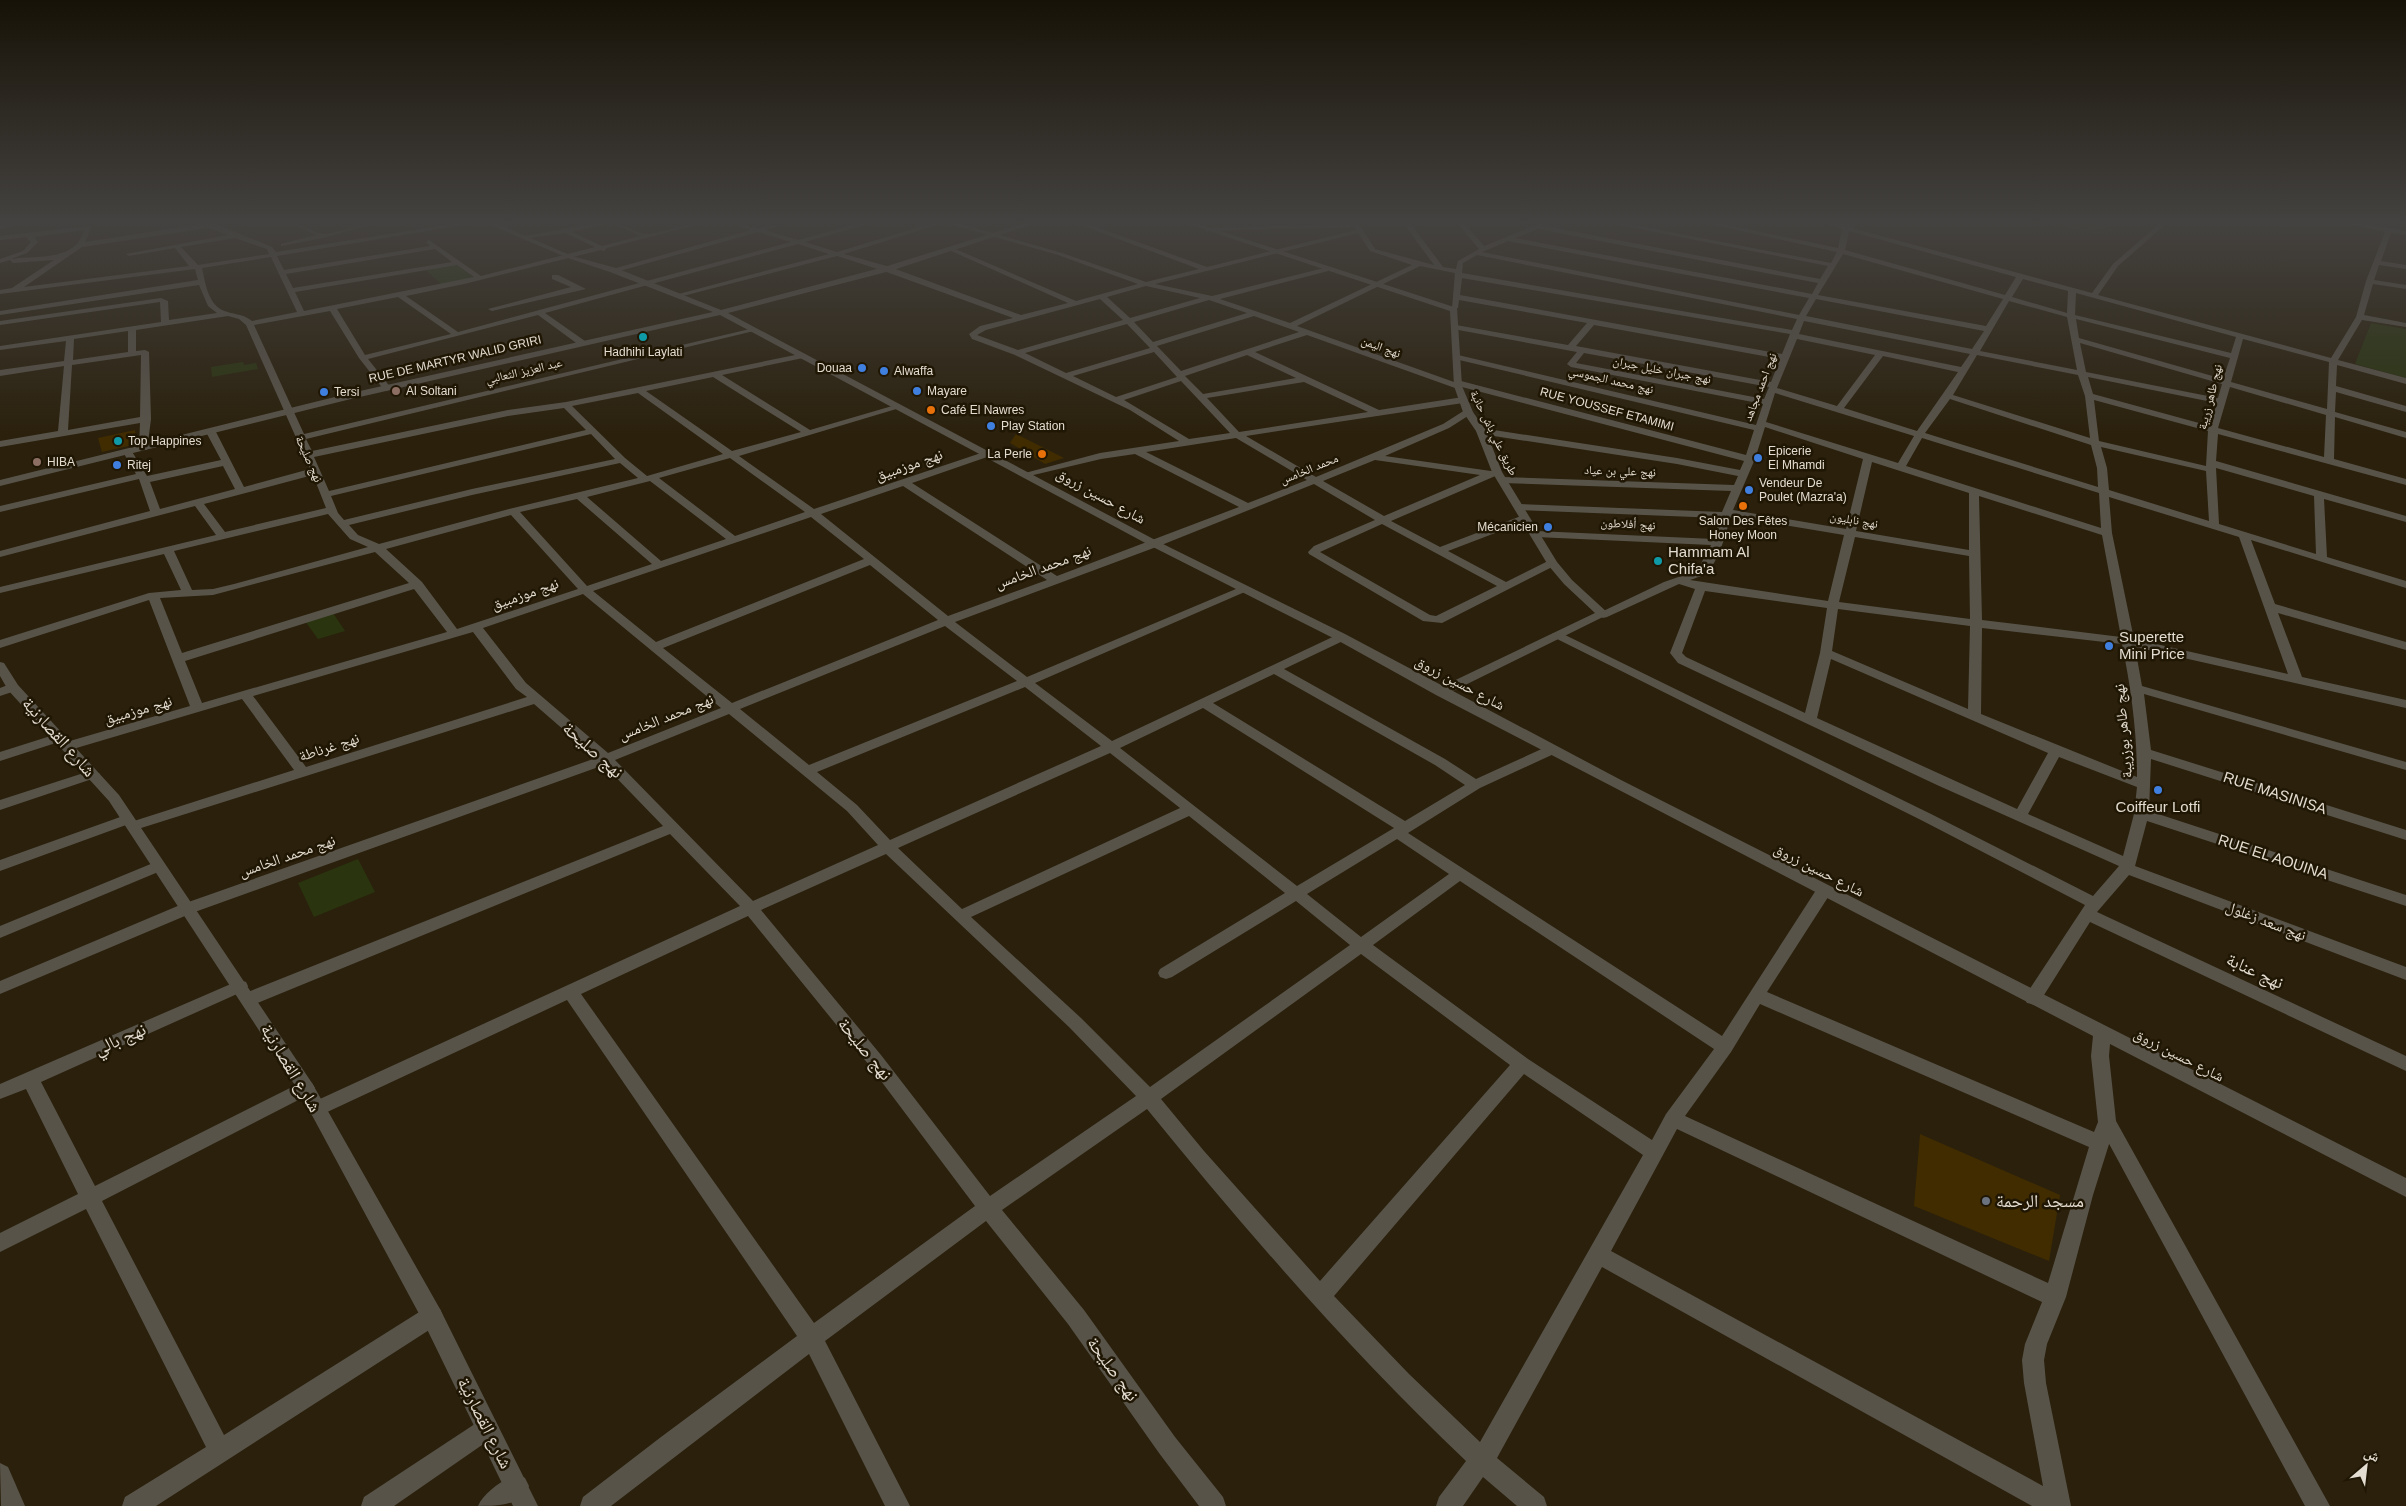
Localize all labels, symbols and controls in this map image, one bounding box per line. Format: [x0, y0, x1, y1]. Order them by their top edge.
marker: Hadhihi Laylati [637, 331, 649, 343]
street label: RUE DE MARTYR WALID GRIRI [367, 332, 543, 386]
street label: نهج اليمن [1359, 333, 1403, 361]
place label: Hadhihi Laylati [604, 345, 682, 359]
street label: نهج احمد مجاهد [1741, 351, 1780, 423]
street label: نهج جبران خليل جبران [1612, 354, 1712, 387]
street label: عبد العزيز الثعالبي [484, 355, 564, 390]
place label: Douaa [817, 361, 852, 375]
marker: Douaa [856, 362, 868, 374]
street label: نهج محمد الجموسي [1566, 363, 1655, 400]
street label: نهج طاهر زريبة [2195, 363, 2225, 431]
place label: Alwaffa [894, 364, 933, 378]
marker: Alwaffa [878, 365, 890, 377]
place label: Al Soltani [406, 384, 457, 398]
place label: Mayare [927, 384, 967, 398]
street label: RUE YOUSSEF ETAMIMI [1538, 384, 1676, 434]
place label: Tersi [334, 385, 359, 399]
marker: Al Soltani [390, 385, 402, 397]
marker: Mayare [911, 385, 923, 397]
marker: Tersi [318, 386, 330, 398]
street label: طريق علي باش حانبة [1465, 388, 1521, 479]
place label: Café El Nawres [941, 403, 1024, 417]
marker: Café El Nawres [925, 404, 937, 416]
place label: Play Station [1001, 419, 1065, 433]
marker: Play Station [985, 420, 997, 432]
place label: Top Happines [128, 434, 201, 448]
street label: نهج صليحة [292, 434, 325, 484]
marker: Top Happines [112, 435, 124, 447]
place label: Epicerie El Mhamdi [1768, 444, 1825, 472]
street label: نهج موزمبيق [873, 445, 945, 486]
place label: La Perle [987, 447, 1032, 461]
marker: La Perle [1036, 448, 1048, 460]
street label: محمد الخامس [1278, 451, 1340, 487]
marker: Epicerie El Mhamdi [1752, 452, 1764, 464]
place label: HIBA [47, 455, 75, 469]
marker: HIBA [31, 456, 43, 468]
place label: Ritej [127, 458, 151, 472]
marker: Ritej [111, 459, 123, 471]
street label: نهج علي بن عياد [1584, 463, 1656, 482]
street label: شارع حسين زروق [1053, 464, 1149, 529]
place label: Vendeur De Poulet (Mazra'a) [1759, 476, 1847, 504]
marker: Vendeur De Poulet (Mazra'a) [1743, 484, 1755, 496]
marker: Salon Des Fêtes Honey Moon [1737, 500, 1749, 512]
street label: نهج نابليون [1829, 509, 1879, 531]
place label: Salon Des Fêtes Honey Moon [1699, 514, 1787, 542]
street label: نهج أفلاطون [1600, 516, 1656, 532]
place label: Mécanicien [1477, 520, 1538, 534]
marker: Mécanicien [1542, 521, 1554, 533]
street label: نهج محمد الخامس [992, 541, 1094, 594]
place label: Hammam Al Chifa'a [1668, 543, 1750, 577]
marker: Hammam Al Chifa'a [1652, 555, 1664, 567]
street label: نهج موزمبيق [489, 574, 561, 615]
place label: Superette Mini Price [2119, 628, 2185, 662]
marker: Superette Mini Price [2103, 640, 2115, 652]
street label: شارع حسين زروق [1412, 652, 1508, 715]
street label: نهج طاهر بوزريبة [2110, 683, 2137, 779]
street label: نهج محمد الخامس [616, 690, 717, 745]
street label: نهج موزمبيق [102, 692, 174, 729]
street label: شارع القصارنية [18, 693, 100, 781]
street label: نهج صليحة [557, 718, 627, 784]
street label: نهج غرناطة [297, 729, 362, 766]
street label: RUE MASINISA [2221, 768, 2329, 817]
marker: Coiffeur Lotfi [2152, 784, 2164, 796]
place label: Coiffeur Lotfi [2116, 798, 2200, 815]
street label: نهج محمد الخامس [236, 831, 338, 882]
street label: RUE EL AOUINA [2216, 831, 2330, 882]
street label: شارع حسين زروق [1770, 840, 1867, 901]
street label: نهج سعد زغلول [2223, 897, 2309, 945]
street label: نهج عنابة [2222, 949, 2287, 995]
street label: نهج صليحة [832, 1014, 896, 1085]
street label: نهج بالي [91, 1019, 151, 1063]
street label: شارع القصارنية [256, 1020, 325, 1116]
street label: شارع حسين زروق [2130, 1025, 2227, 1086]
place label: مسجد الرحمة [1996, 1191, 2084, 1211]
marker: مسجد الرحمة [1980, 1195, 1992, 1207]
street label: نهج صليحة [1082, 1333, 1143, 1406]
street label: شارع القصارنية [453, 1374, 516, 1472]
north arrow [2341, 1441, 2391, 1491]
text: ش [2361, 1444, 2383, 1466]

